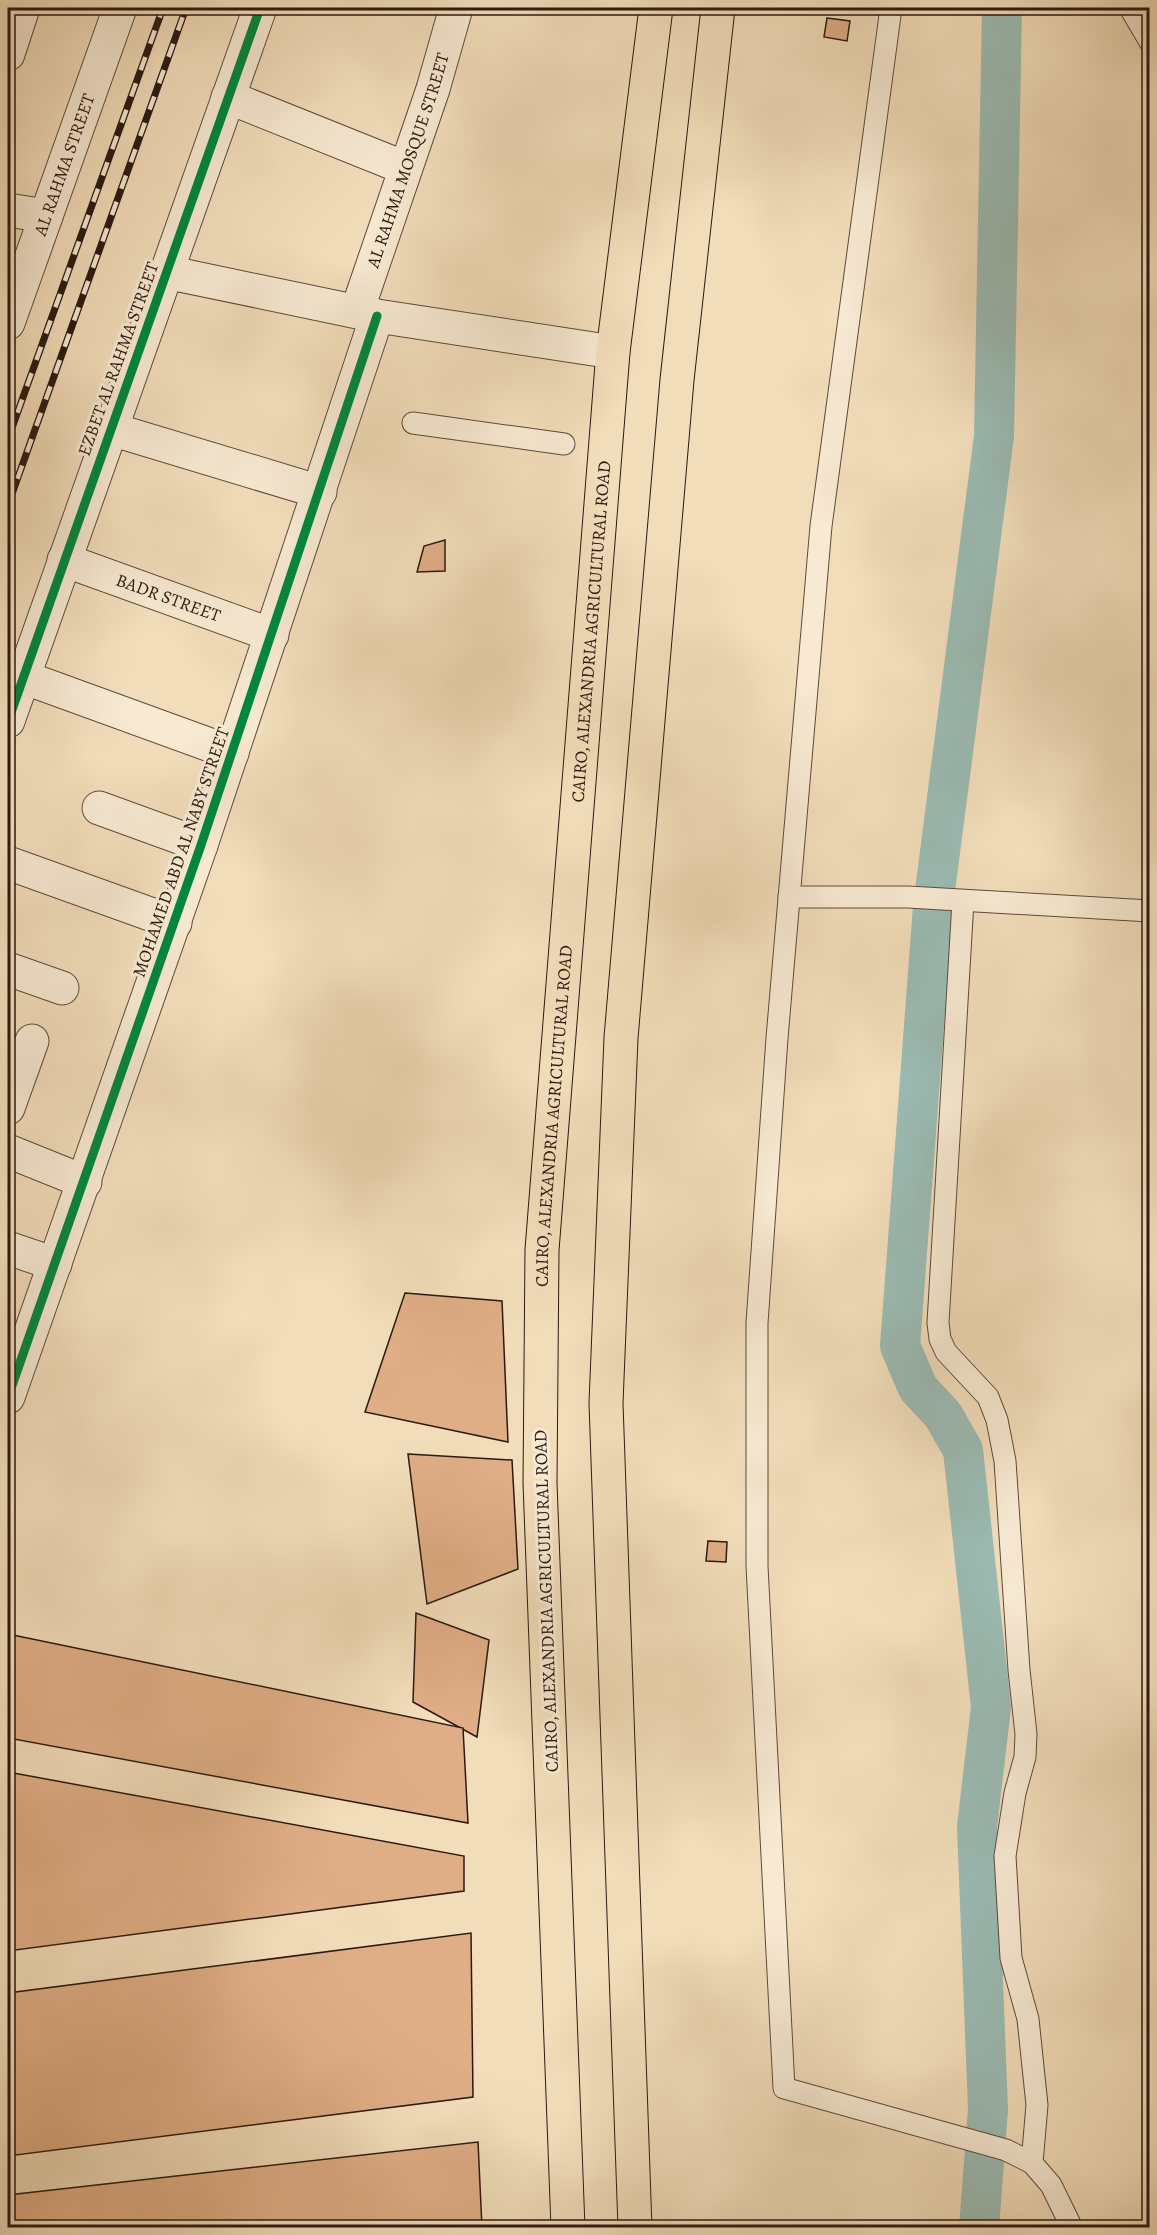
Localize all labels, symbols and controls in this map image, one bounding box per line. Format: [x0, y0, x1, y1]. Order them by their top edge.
street label: AL RAHMA MOSQUE STREET [360, 50, 455, 272]
street label: AL RAHMA STREET [28, 90, 101, 240]
street label: EZBET AL RAHMA STREET [72, 259, 164, 459]
street label: CAIRO, ALEXANDRIA AGRICULTURAL ROAD [565, 460, 616, 803]
street label: BADR STREET [113, 568, 224, 628]
street label: MOHAMED ABD AL NABY STREET [127, 724, 235, 980]
street label: CAIRO, ALEXANDRIA AGRICULTURAL ROAD [530, 944, 578, 1287]
street label: CAIRO, ALEXANDRIA AGRICULTURAL ROAD [528, 1429, 564, 1773]

